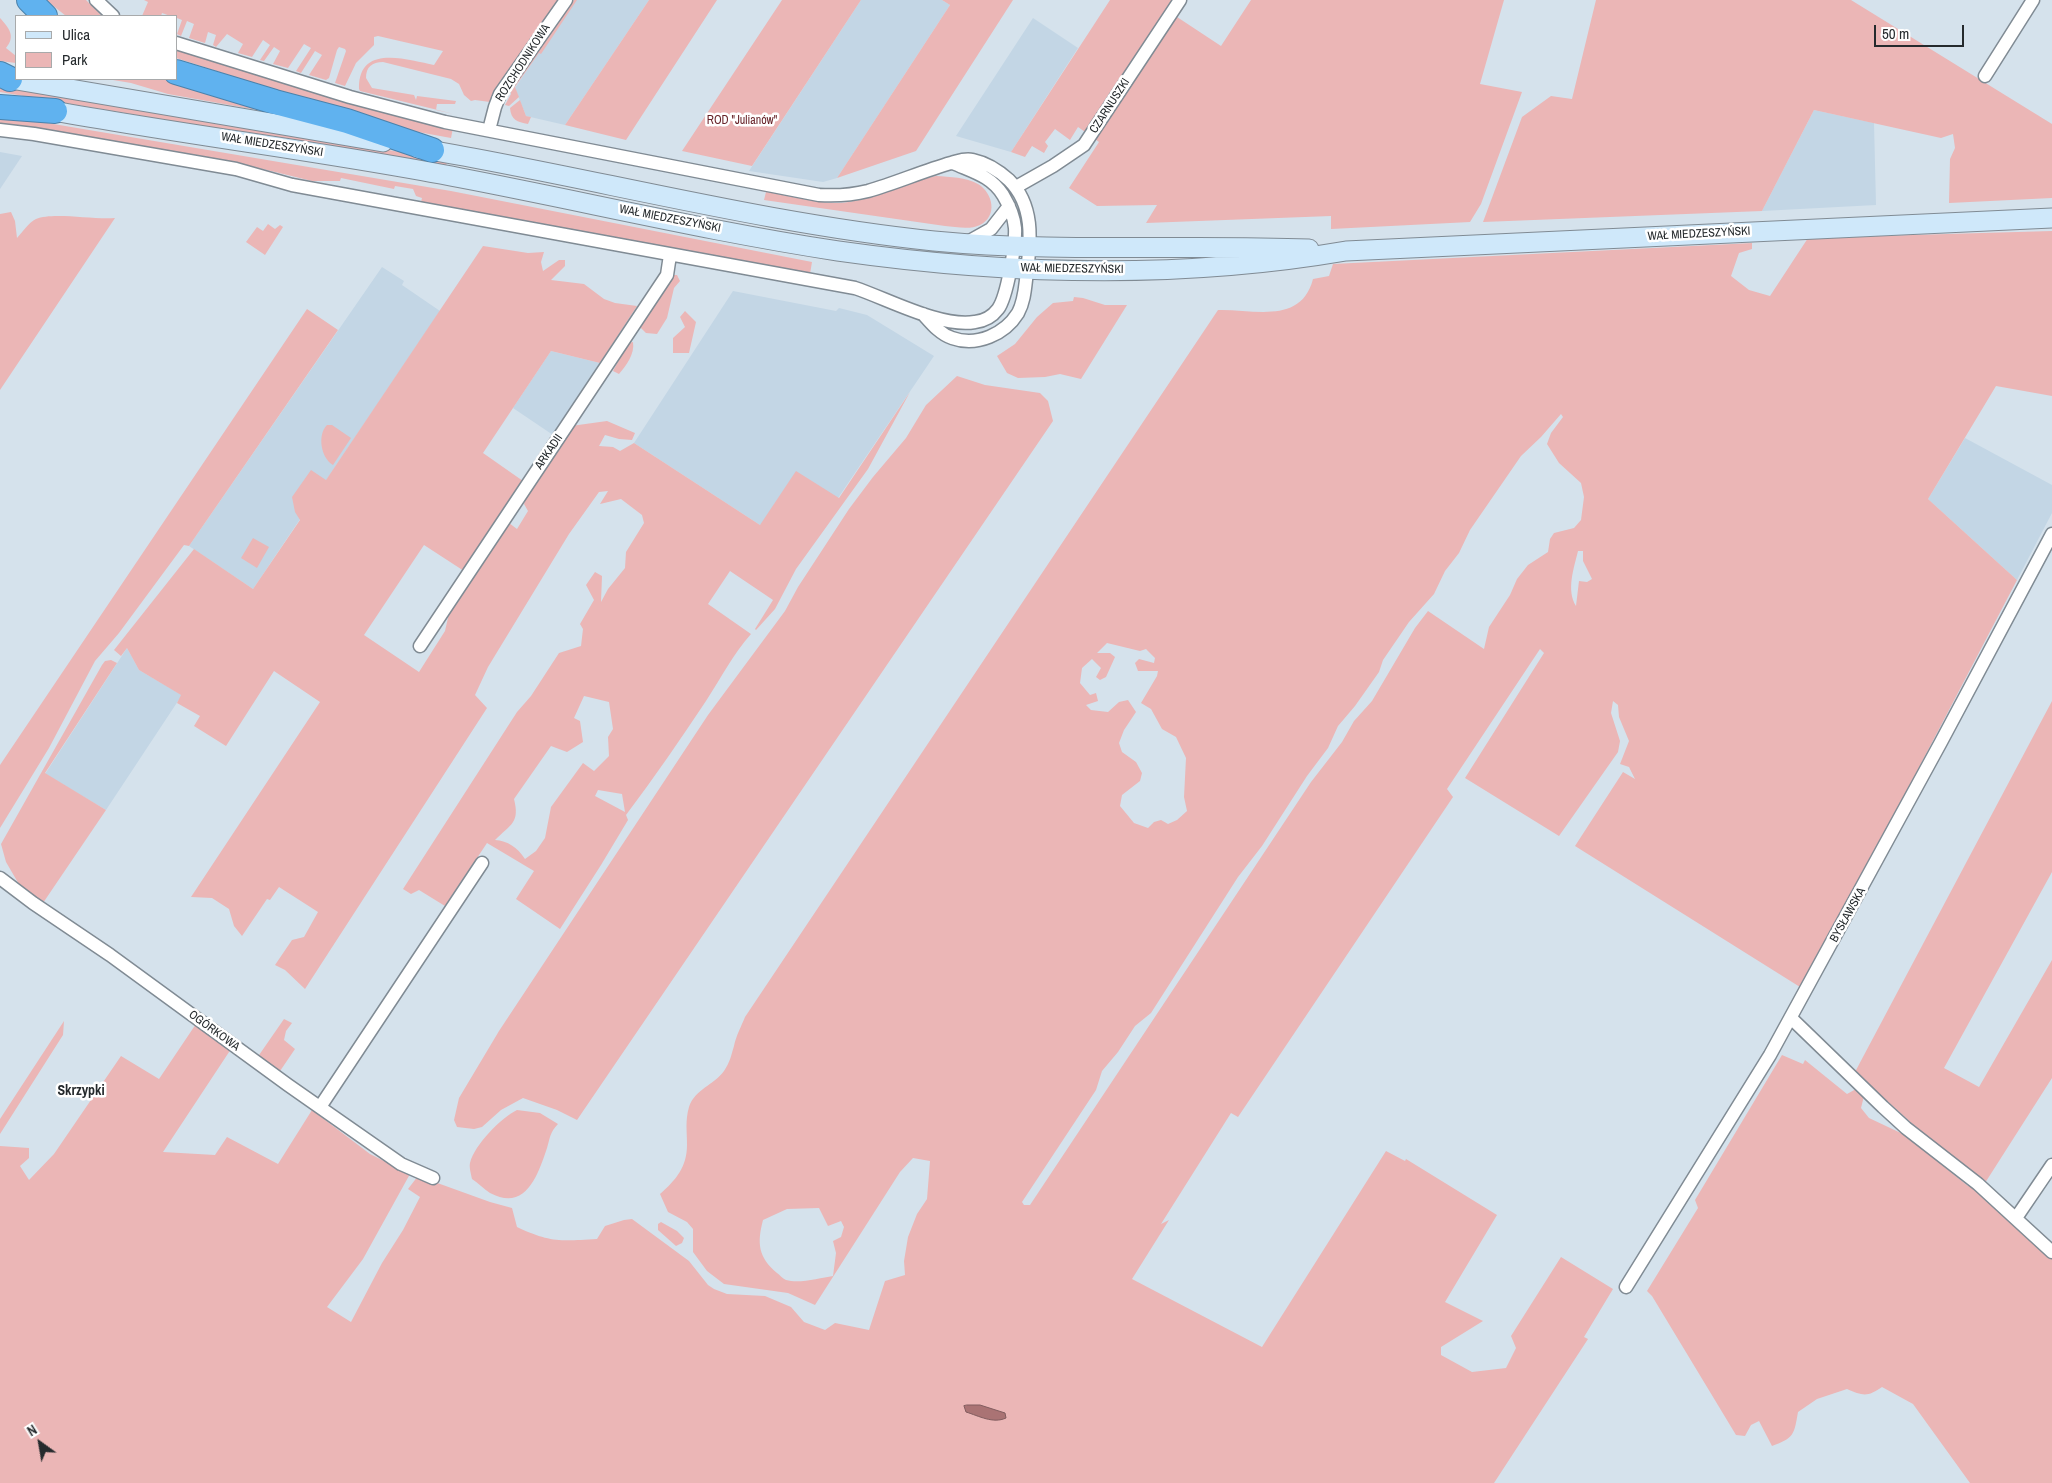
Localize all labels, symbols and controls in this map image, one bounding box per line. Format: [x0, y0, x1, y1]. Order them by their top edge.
legend [15, 15, 178, 80]
scale bar [1877, 15, 1967, 47]
street label: ROZCHODNIKOWA [493, 22, 553, 104]
text: 50 m [1882, 23, 1909, 44]
text: Ulica [62, 24, 90, 45]
text: Park [62, 49, 87, 70]
street label: CZARNUSZKI [1087, 76, 1133, 136]
park label: ROD "Julianów" [707, 114, 777, 128]
street label: WAŁ MIEDZESZYŃSKI [220, 130, 324, 160]
street label: WAŁ MIEDZESZYŃSKI [618, 202, 722, 236]
street label: WAŁ MIEDZESZYŃSKI [1647, 224, 1751, 244]
street label: WAŁ MIEDZESZYŃSKI [1020, 261, 1124, 277]
street label: ARKADII [532, 432, 566, 472]
street label: BYSŁAWSKA [1827, 885, 1869, 945]
street label: OGÓRKOWA [186, 1008, 242, 1054]
district label: Skrzypki [57, 1083, 105, 1099]
north arrow [15, 1418, 65, 1468]
text: N [24, 1420, 40, 1440]

